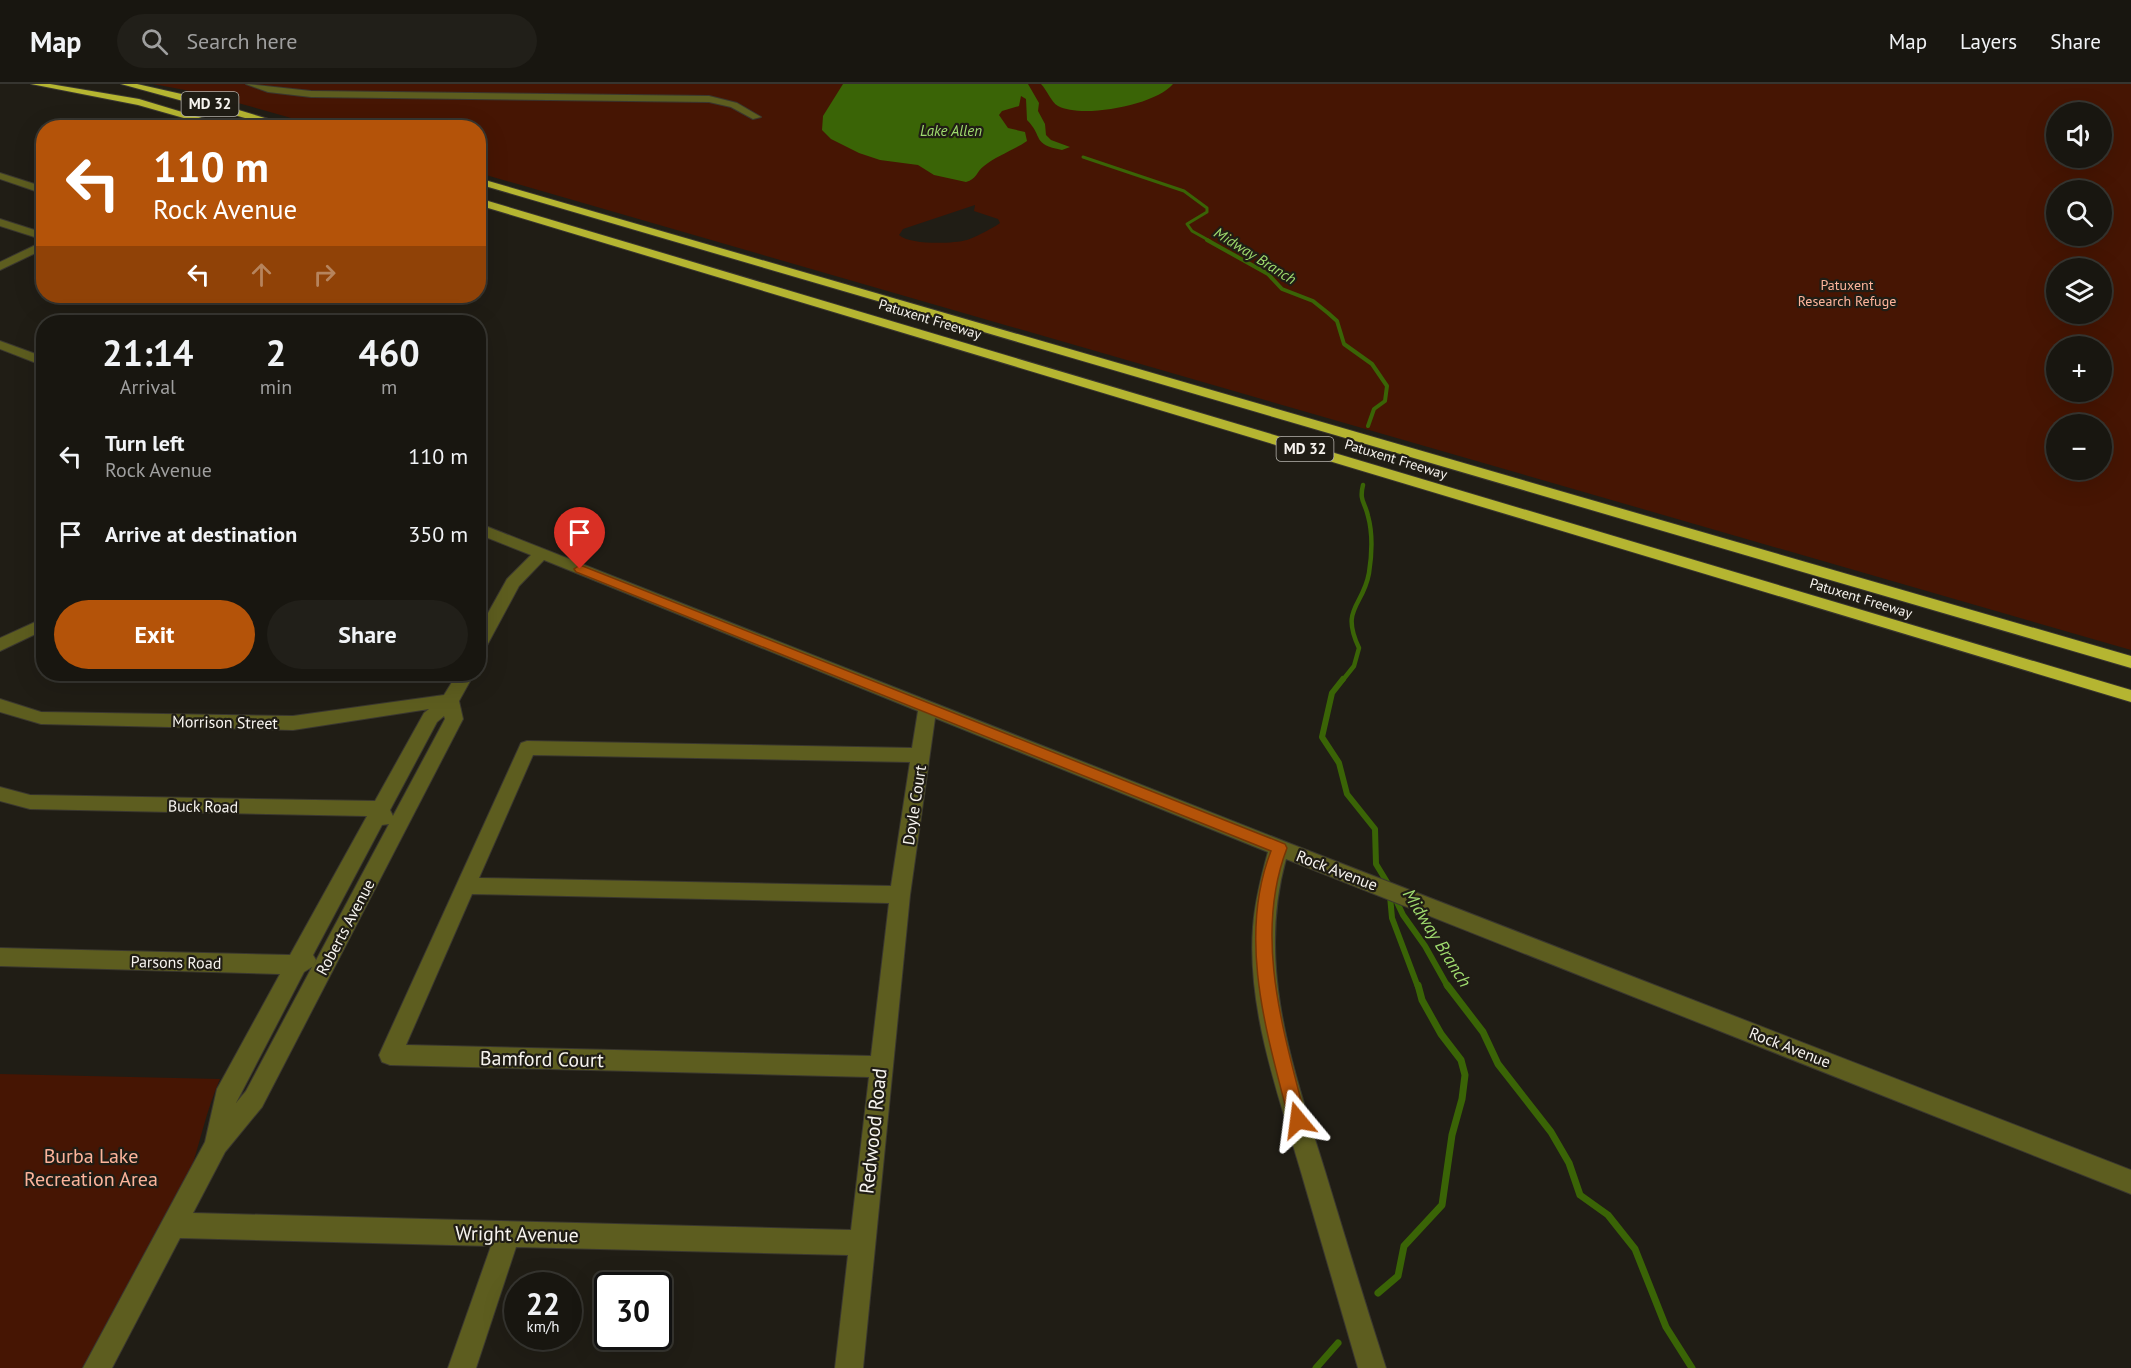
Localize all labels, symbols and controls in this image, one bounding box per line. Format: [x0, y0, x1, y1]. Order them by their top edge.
search box [117, 14, 537, 68]
text: Map [30, 23, 81, 60]
icon: search [138, 25, 171, 58]
text: Search here [186, 27, 297, 55]
text: Map [1889, 28, 1927, 55]
text: Layers [1960, 28, 2017, 55]
text: Share [2050, 28, 2101, 55]
road number: MD 32 [182, 92, 238, 116]
map controls [2046, 102, 2112, 480]
button: sound [2046, 102, 2112, 168]
water label: Lake Allen [920, 121, 982, 140]
text: 110 m [153, 139, 269, 194]
icon: left [54, 144, 132, 222]
button: search [2046, 180, 2112, 246]
text: Rock Avenue [153, 192, 297, 226]
water label: Midway Branch [1211, 223, 1300, 288]
icon: left [182, 258, 215, 291]
icon: ahead [245, 258, 278, 291]
icon: right [308, 258, 341, 291]
button: layers [2046, 258, 2112, 324]
park label: Patuxent Research Refuge [1798, 276, 1896, 310]
street label: Patuxent Freeway [877, 295, 984, 343]
text: 21:14 [102, 329, 194, 376]
text: 2 [266, 329, 286, 376]
text: 460 [359, 329, 420, 376]
button: + [2046, 336, 2112, 402]
text: Arrival [120, 374, 176, 400]
text: min [260, 374, 292, 400]
text: m [381, 374, 397, 400]
button: − [2046, 414, 2112, 480]
text: Turn left [105, 429, 185, 457]
street label: Patuxent Freeway [1343, 435, 1450, 483]
road number: MD 32 [1276, 437, 1334, 461]
icon: left [54, 440, 87, 473]
text: 110 m [408, 442, 468, 470]
text: Rock Avenue [105, 457, 212, 483]
pin [554, 507, 605, 569]
icon: arrive [563, 516, 596, 549]
icon: arrive [54, 518, 87, 551]
text: Arrive at destination [105, 520, 297, 548]
text: 350 m [408, 520, 468, 548]
street label: Patuxent Freeway [1808, 574, 1915, 622]
button: Exit [54, 600, 255, 669]
button: Share [267, 600, 468, 669]
street label: Morrison Street [172, 711, 279, 733]
street label: Doyle Court [898, 763, 930, 846]
street label: Buck Road [168, 795, 238, 817]
street label: Rock Avenue [1294, 845, 1380, 895]
street label: Roberts Avenue [311, 876, 379, 978]
water label: Midway Branch [1398, 884, 1477, 991]
street label: Parsons Road [130, 951, 222, 973]
street label: Rock Avenue [1747, 1022, 1833, 1072]
street label: Bamford Court [480, 1045, 604, 1073]
street label: Redwood Road [853, 1067, 893, 1195]
position arrow [1266, 1088, 1330, 1152]
park label: Burba Lake Recreation Area [24, 1143, 158, 1192]
street label: Wright Avenue [455, 1220, 579, 1248]
speed limit sign: 30 [594, 1272, 672, 1350]
text: 22 [526, 1284, 560, 1323]
text: km/h [527, 1317, 559, 1336]

